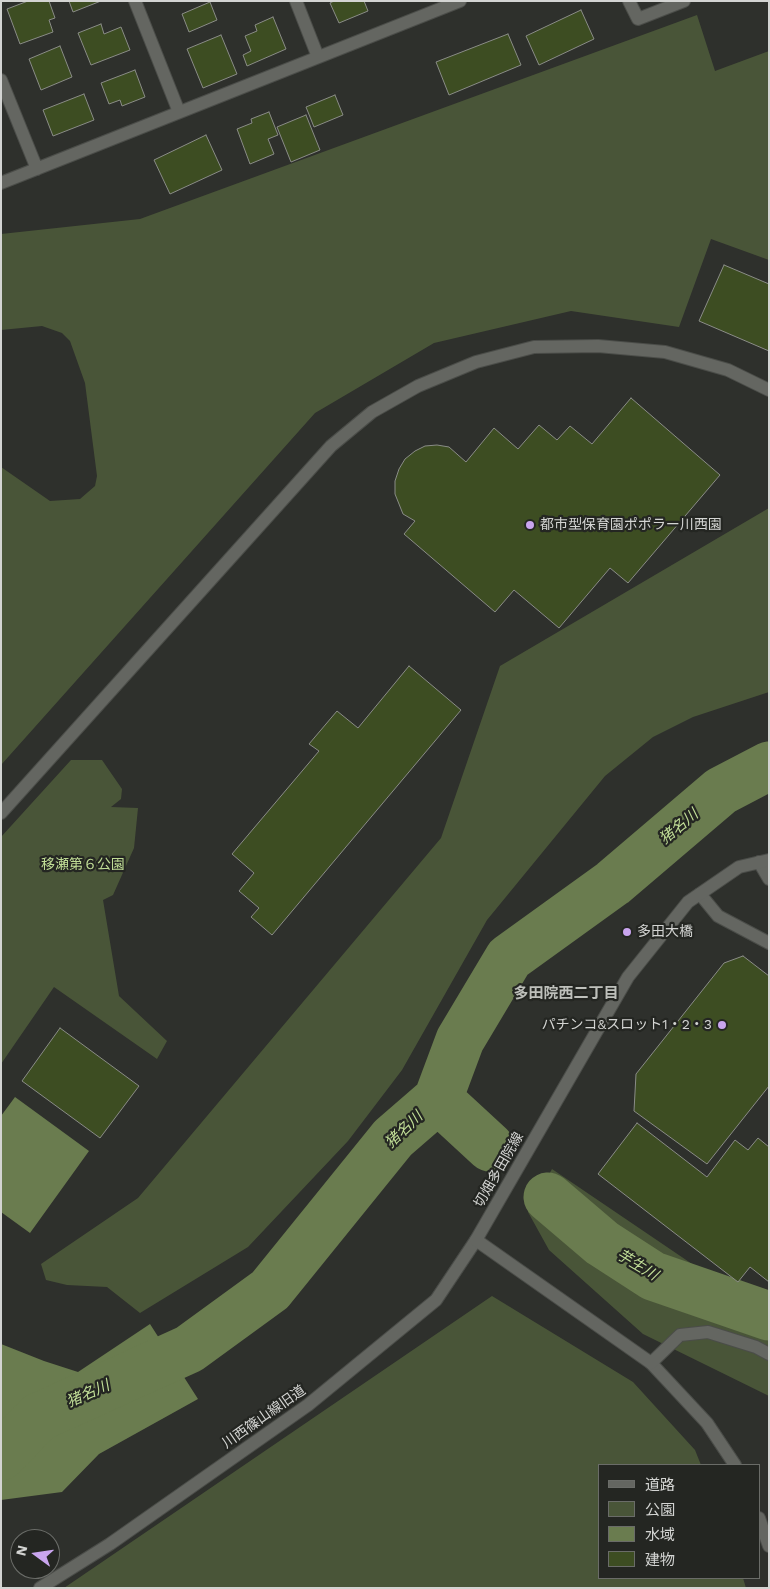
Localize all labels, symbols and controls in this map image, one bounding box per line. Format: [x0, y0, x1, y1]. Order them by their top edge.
place label: 都市型保育園ポポラー川西園 [540, 517, 722, 533]
marker: 都市型保育園ポポラー川西園 [524, 519, 536, 531]
water label: 猪名川 [656, 806, 702, 848]
park label: 移瀬第６公園 [41, 857, 125, 873]
place label: 多田大橋 [637, 924, 693, 940]
marker: 多田大橋 [621, 926, 633, 938]
district label: 多田院西二丁目 [514, 985, 618, 1003]
place label: パチンコ&スロット1・2・3 [541, 1017, 712, 1033]
marker: パチンコ&スロット1・2・3 [716, 1019, 728, 1031]
water label: 猪名川 [382, 1108, 426, 1152]
street label: 切畑多田院線 [471, 1129, 527, 1211]
water label: 芋生川 [613, 1246, 661, 1284]
water label: 猪名川 [64, 1377, 112, 1411]
street label: 川西篠山線旧道 [219, 1382, 309, 1452]
legend [598, 1464, 760, 1579]
text: 道路 [645, 1476, 675, 1494]
text: 公園 [645, 1501, 675, 1519]
text: 水域 [645, 1526, 675, 1544]
north arrow [10, 1529, 60, 1579]
text: N [12, 1544, 30, 1558]
text: 建物 [645, 1551, 675, 1569]

